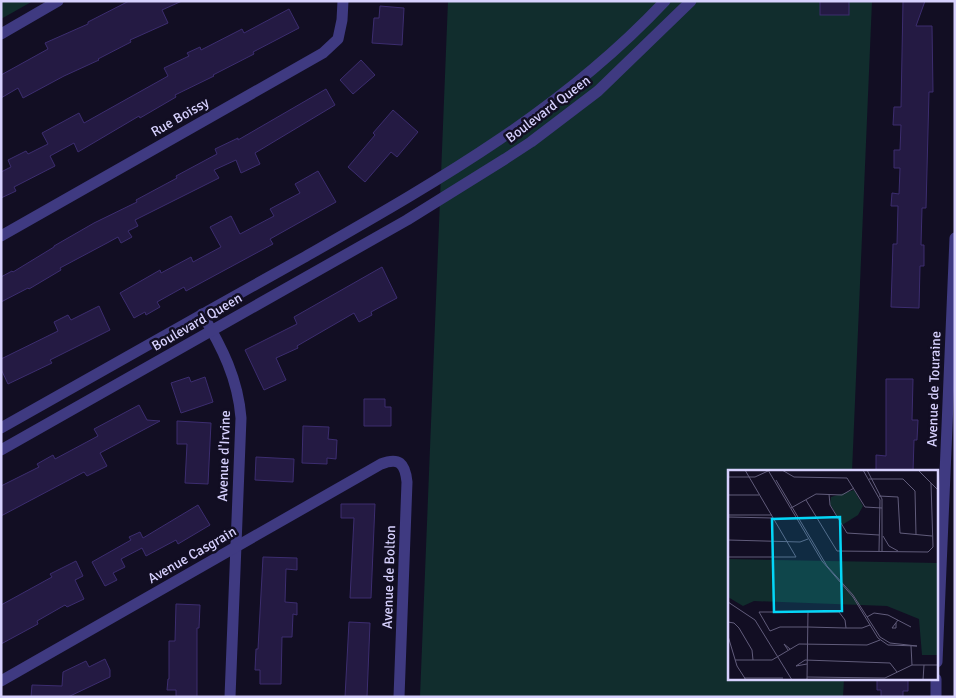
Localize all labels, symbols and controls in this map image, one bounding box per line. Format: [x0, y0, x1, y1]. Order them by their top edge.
street label: Boulevard Queen [502, 72, 594, 146]
street label: Rue Boissy [148, 93, 212, 140]
street label: Boulevard Queen [149, 289, 245, 355]
street label: Avenue de Touraine [923, 331, 945, 447]
street label: Avenue d'Irvine [214, 410, 234, 502]
inset map [728, 470, 938, 680]
street label: Avenue Casgrain [145, 523, 239, 587]
street label: Avenue de Bolton [379, 525, 399, 629]

